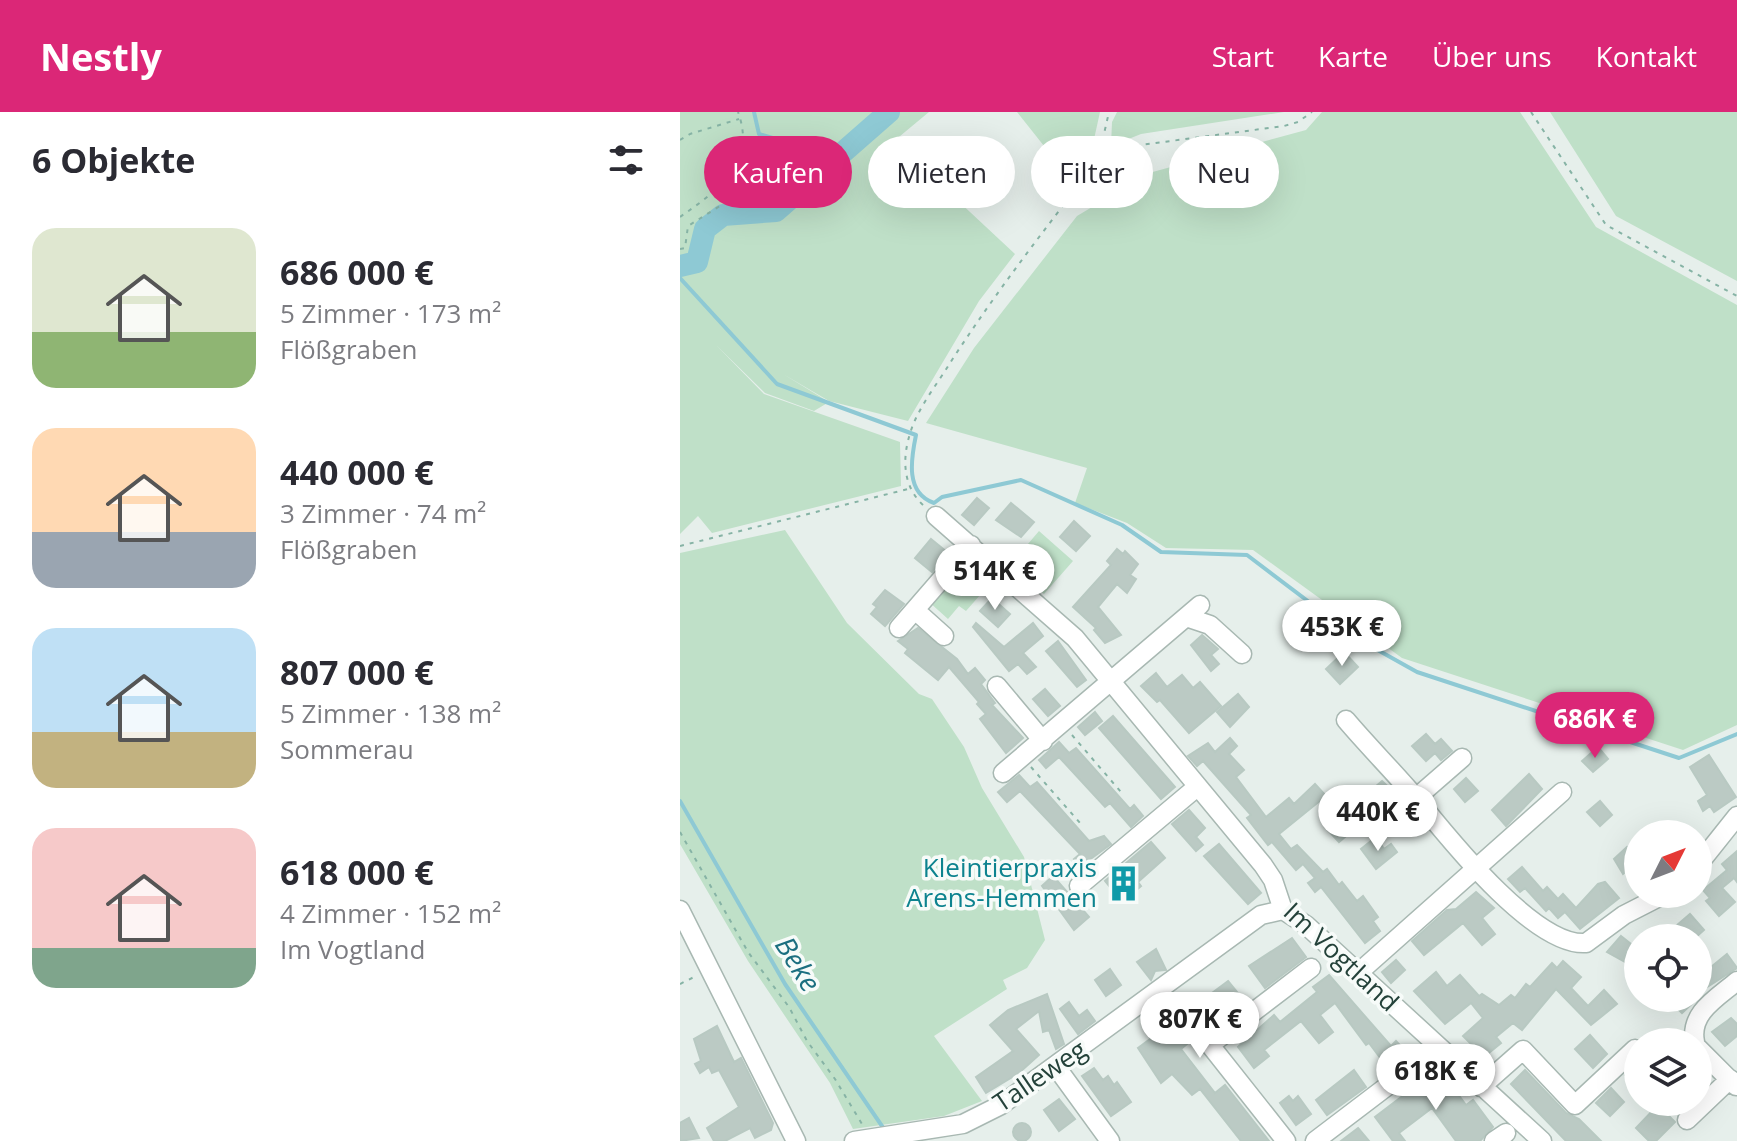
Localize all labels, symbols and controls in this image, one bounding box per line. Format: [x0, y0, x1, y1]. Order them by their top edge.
text: Nestly [40, 30, 162, 82]
text: Start [1212, 37, 1274, 75]
text: Karte [1318, 37, 1388, 75]
text: Über uns [1432, 37, 1552, 75]
text: Kontakt [1596, 37, 1697, 75]
chip: Kaufen [704, 136, 852, 208]
chip: Mieten [868, 136, 1015, 208]
chip: Filter [1031, 136, 1153, 208]
chip: Neu [1169, 136, 1279, 208]
text: 6 Objekte [32, 137, 195, 183]
icon: filters [604, 138, 648, 182]
text: 686 000 € [280, 249, 434, 295]
icon: home [96, 260, 192, 356]
text: 5 Zimmer · 173 m² [280, 295, 501, 331]
text: Flößgraben [280, 331, 417, 367]
text: 440 000 € [280, 449, 434, 495]
icon: home [96, 460, 192, 556]
text: 3 Zimmer · 74 m² [280, 495, 486, 531]
text: Flößgraben [280, 531, 417, 567]
pin: 514K € [930, 544, 1060, 612]
text: 514K € [953, 552, 1037, 588]
pin: 453K € [1277, 600, 1407, 668]
text: 453K € [1300, 608, 1384, 644]
text: 807 000 € [280, 649, 434, 695]
icon: home [96, 660, 192, 756]
pin: 686K € [1530, 692, 1660, 760]
text: 5 Zimmer · 138 m² [280, 695, 501, 731]
text: 686K € [1553, 700, 1637, 736]
text: Sommerau [280, 731, 414, 767]
pin: 440K € [1313, 785, 1443, 853]
text: 440K € [1336, 793, 1420, 829]
north arrow [1624, 820, 1712, 908]
map controls [1624, 820, 1712, 1116]
text: 618 000 € [280, 849, 434, 895]
place label: Kleintierpraxis Arens-Hemmen [906, 849, 1097, 915]
icon: home [96, 860, 192, 956]
building icon: Kleintierpraxis Arens-Hemmen [1104, 864, 1142, 902]
street label: Im Vogtland [1276, 893, 1407, 1019]
text: 4 Zimmer · 152 m² [280, 895, 501, 931]
button: locate [1624, 924, 1712, 1012]
water label: Beke [767, 929, 830, 998]
text: Im Vogtland [280, 931, 425, 967]
pin: 807K € [1135, 992, 1265, 1060]
text: 807K € [1158, 1000, 1242, 1036]
button: layers [1624, 1028, 1712, 1116]
street label: Talleweg [986, 1031, 1093, 1120]
pin: 618K € [1371, 1044, 1501, 1112]
text: 618K € [1394, 1052, 1478, 1088]

